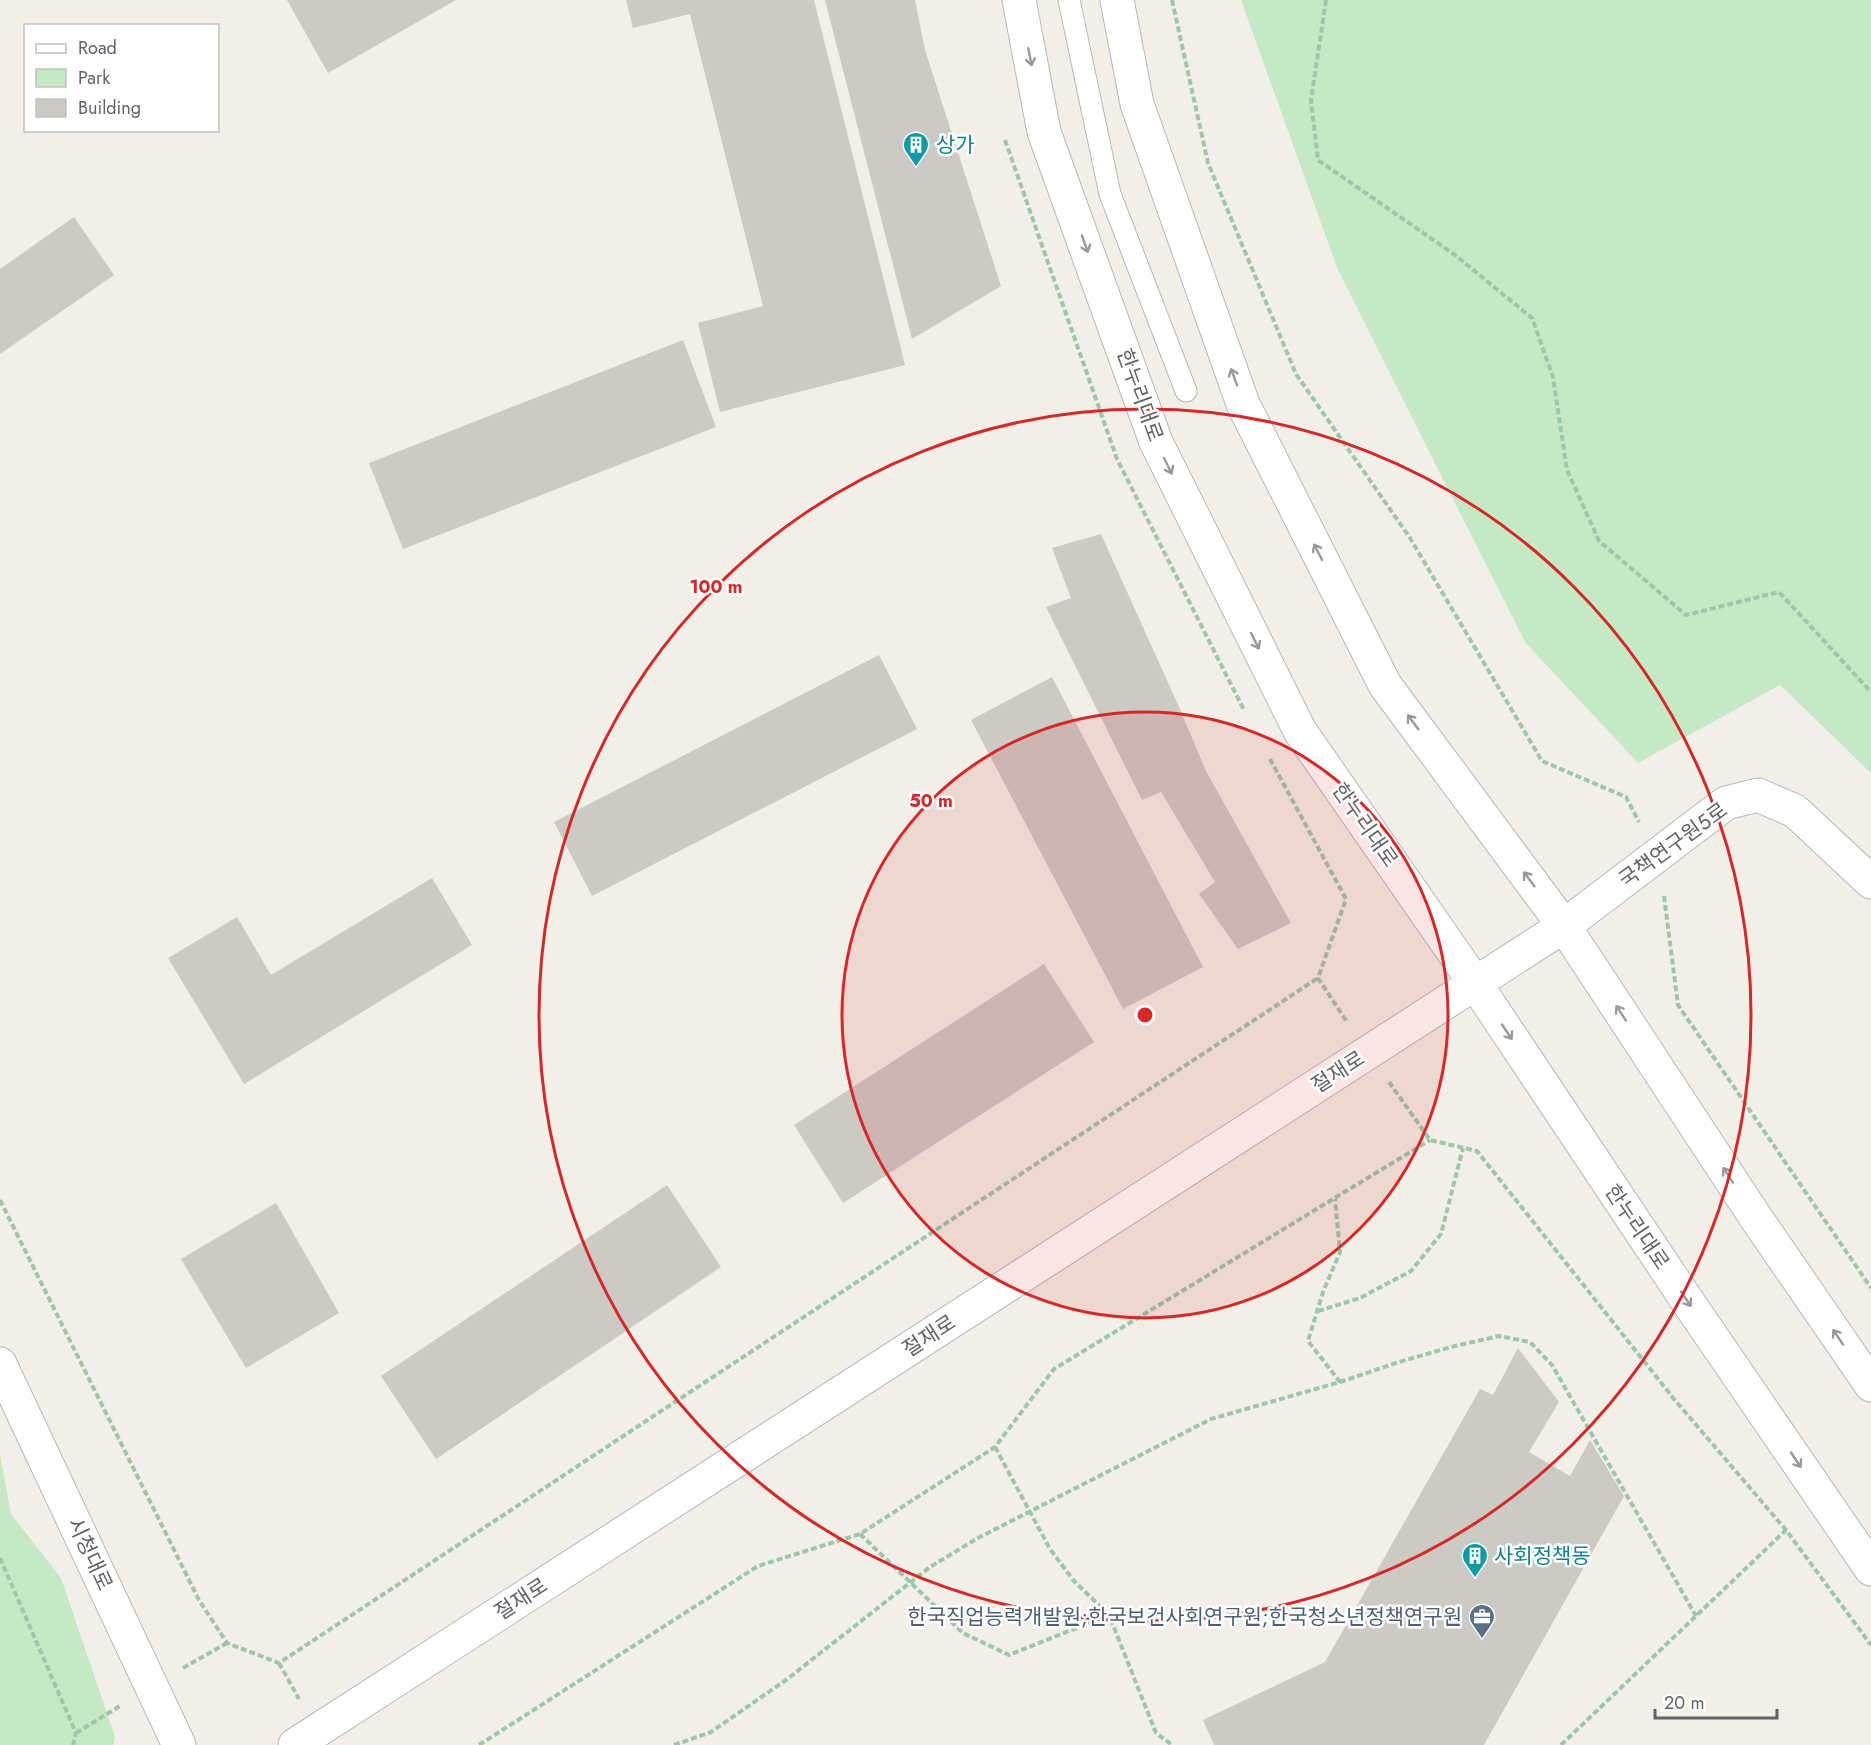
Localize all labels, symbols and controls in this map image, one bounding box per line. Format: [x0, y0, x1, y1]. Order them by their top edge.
legend [24, 24, 219, 132]
text: Road [78, 35, 117, 61]
one-way arrow [1025, 47, 1036, 67]
text: Park [78, 65, 110, 91]
text: Building [78, 95, 141, 121]
building icon: 상가 [901, 130, 931, 168]
place label: 상가 [936, 130, 975, 160]
one-way arrow [1080, 234, 1091, 253]
street label: 한누리대로 [1109, 344, 1171, 446]
one-way arrow [1227, 368, 1238, 387]
one-way arrow [1163, 456, 1174, 474]
one-way arrow [1312, 544, 1324, 562]
text: 100 m [689, 574, 743, 600]
one-way arrow [1249, 631, 1261, 649]
one-way arrow [1407, 715, 1419, 731]
street label: 한누리대로 [1325, 777, 1405, 873]
text: 50 m [909, 788, 953, 814]
street label: 국책연구원5로 [1613, 795, 1733, 895]
one-way arrow [1523, 872, 1535, 888]
centre of rings [1135, 1005, 1155, 1025]
one-way arrow [1615, 1005, 1627, 1021]
one-way arrow [1502, 1023, 1514, 1040]
street label: 절재로 [1306, 1044, 1370, 1100]
one-way arrow [1722, 1167, 1735, 1184]
street label: 한누리대로 [1598, 1179, 1676, 1275]
one-way arrow [1680, 1290, 1692, 1307]
street label: 절재로 [897, 1308, 961, 1364]
one-way arrow [1832, 1329, 1844, 1345]
one-way arrow [1790, 1451, 1802, 1468]
street label: 시청대로 [60, 1513, 120, 1595]
building icon: 사회정책동 [1460, 1541, 1490, 1579]
place label: 사회정책동 [1494, 1541, 1591, 1571]
street label: 절재로 [489, 1571, 553, 1627]
place label: 한국직업능력개발원;한국보건사회연구원;한국청소년정책연구원 [907, 1602, 1462, 1632]
office icon: 한국직업능력개발원;한국보건사회연구원;한국청소년정책연구원 [1467, 1602, 1497, 1640]
scale bar [1655, 1682, 1776, 1720]
text: 20 m [1664, 1690, 1704, 1716]

